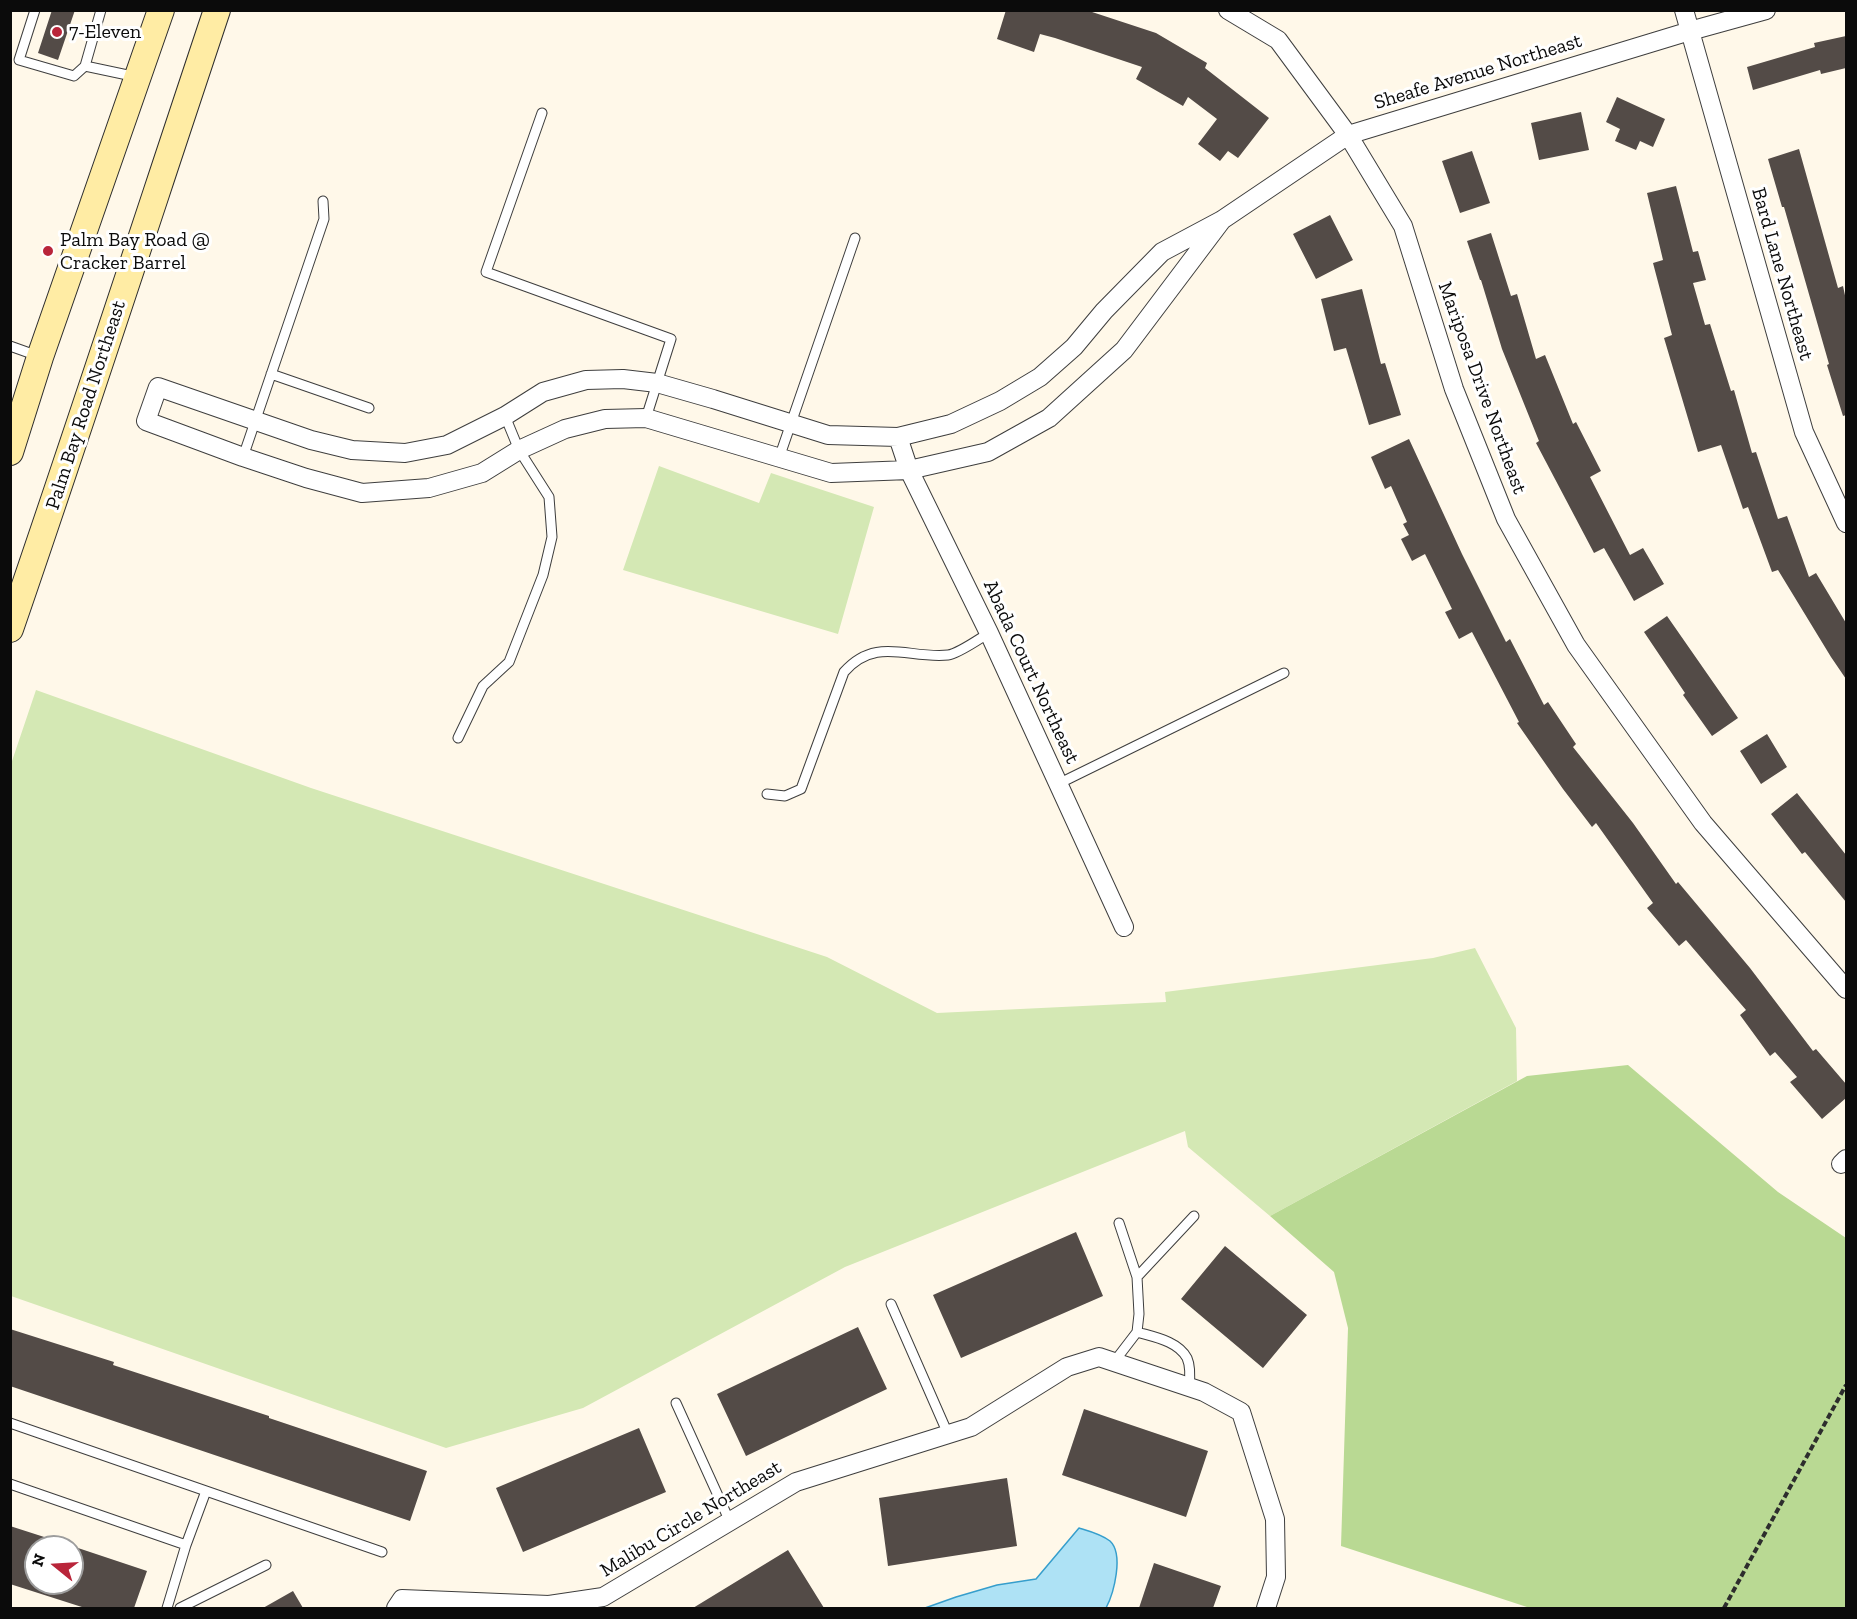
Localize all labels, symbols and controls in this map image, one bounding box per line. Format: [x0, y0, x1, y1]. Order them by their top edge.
place label: 7-Eleven [69, 20, 141, 44]
marker: 7-Eleven [50, 25, 64, 39]
street label: Sheafe Avenue Northeast [1371, 29, 1585, 115]
street label: Bard Lane Northeast [1746, 185, 1818, 363]
place label: Palm Bay Road @ Cracker Barrel [60, 228, 210, 275]
marker: Palm Bay Road @ Cracker Barrel [41, 244, 55, 258]
street label: Mariposa Drive Northeast [1432, 279, 1532, 497]
street label: Palm Bay Road Northeast [41, 297, 131, 513]
street label: Abada Court Northeast [978, 576, 1084, 768]
street label: Malibu Circle Northeast [596, 1455, 786, 1583]
north arrow [24, 1535, 84, 1595]
text: N [27, 1551, 49, 1569]

